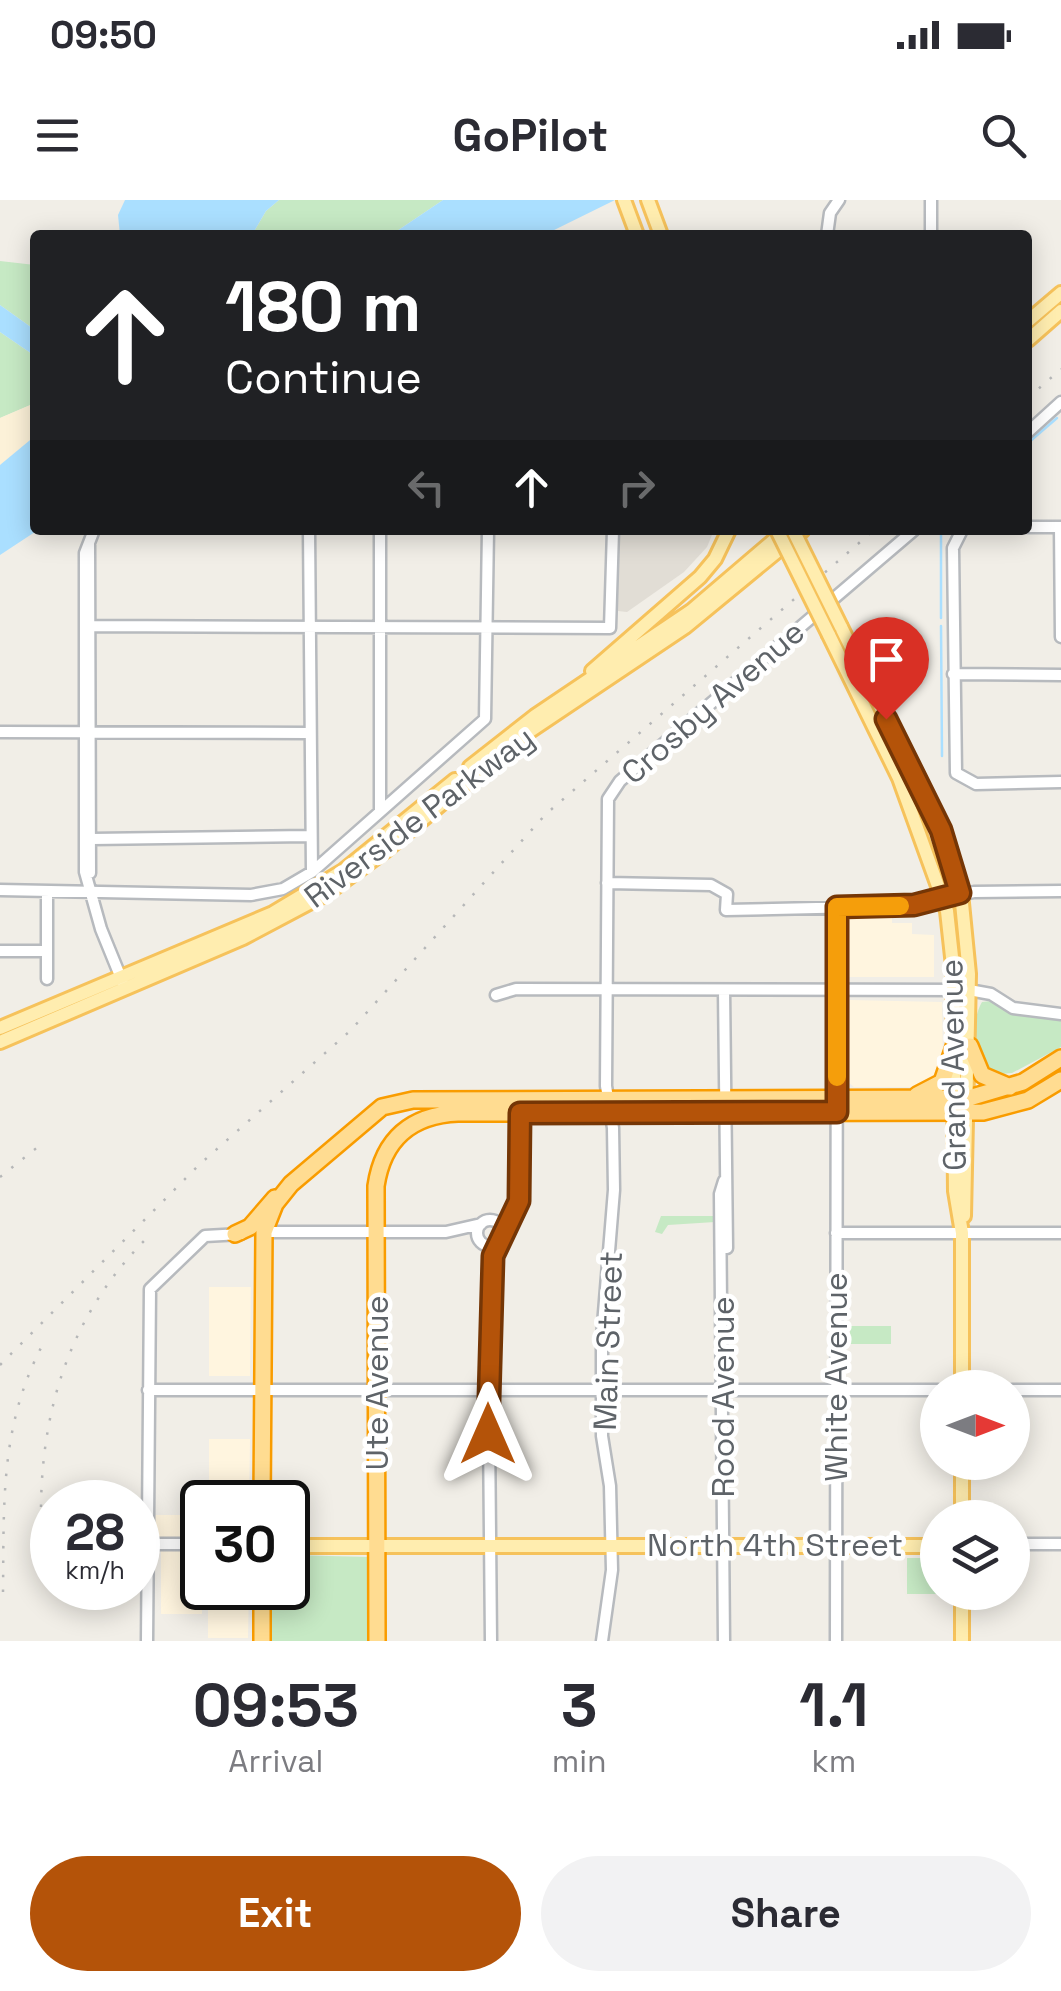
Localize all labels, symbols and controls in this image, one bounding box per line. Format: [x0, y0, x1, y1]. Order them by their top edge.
text: 09:50 [50, 11, 157, 59]
text: GoPilot [453, 107, 608, 164]
icon: menu [30, 108, 85, 163]
icon: search [976, 108, 1031, 163]
text: 180 m [225, 262, 422, 351]
icon: ahead [60, 270, 190, 400]
text: Continue [225, 349, 422, 406]
icon: left [399, 460, 454, 515]
icon: ahead [504, 460, 559, 515]
icon: right [609, 460, 664, 515]
street label: Crosby Avenue [613, 612, 813, 792]
pin [844, 617, 929, 720]
icon: arrive [859, 632, 914, 687]
street label: Riverside Parkway [296, 718, 542, 916]
street label: Grand Avenue [931, 959, 975, 1171]
street label: Main Street [585, 1251, 631, 1431]
street label: White Avenue [816, 1272, 856, 1482]
street label: Ute Avenue [357, 1295, 397, 1471]
street label: Rood Avenue [703, 1296, 743, 1498]
north arrow [920, 1370, 1030, 1480]
map controls [920, 1370, 1030, 1610]
position arrow [436, 1382, 540, 1486]
speed limit sign: 30 [180, 1480, 310, 1610]
button: layers [920, 1500, 1030, 1610]
text: 28 [65, 1501, 125, 1565]
street label: North 4th Street [647, 1525, 903, 1565]
text: km/h [65, 1554, 125, 1586]
text: 09:53 [193, 1667, 359, 1744]
text: 3 [561, 1667, 597, 1744]
text: 1.1 [799, 1667, 868, 1744]
text: Arrival [228, 1741, 323, 1781]
text: min [552, 1741, 607, 1781]
text: km [811, 1741, 856, 1781]
button: Exit [30, 1856, 521, 1971]
button: Share [541, 1856, 1031, 1971]

